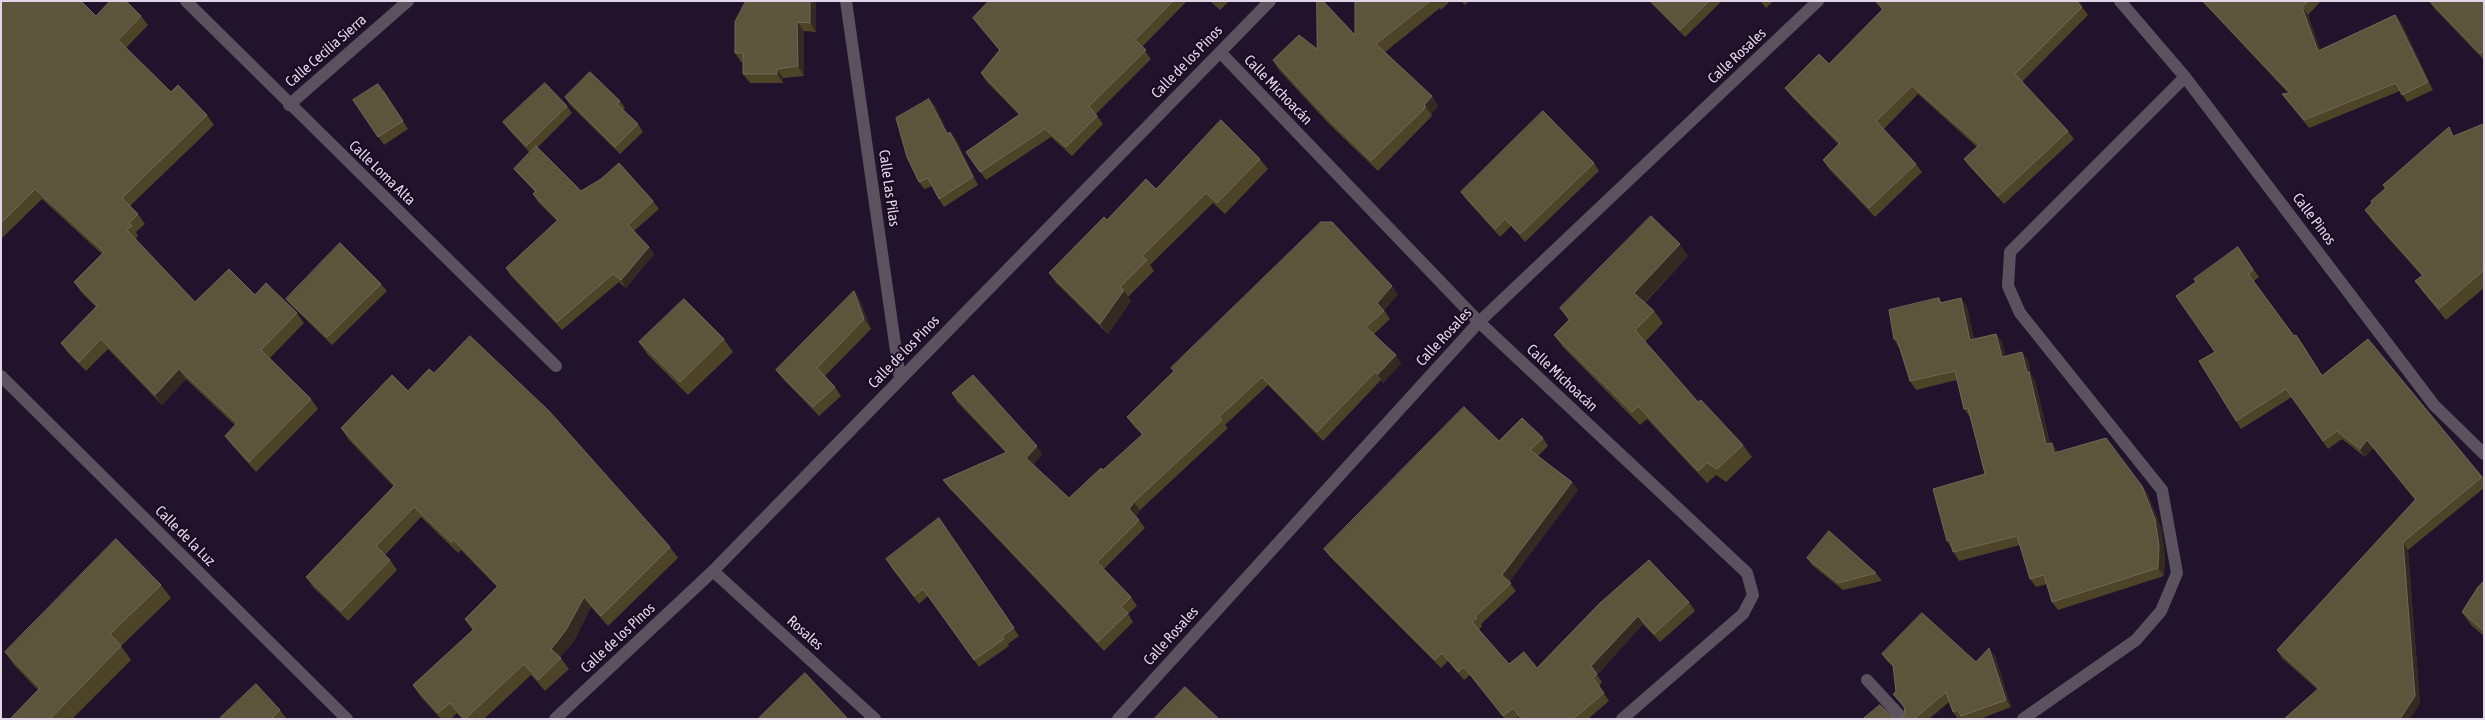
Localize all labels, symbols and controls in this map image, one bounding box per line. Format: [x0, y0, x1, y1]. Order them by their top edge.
street label: Calle Cecilia Sierra [282, 11, 370, 91]
street label: Calle de los Pinos [1148, 22, 1226, 102]
street label: Calle Rosales [1704, 24, 1770, 88]
street label: Calle Michoacán [1240, 51, 1316, 129]
street label: Calle Loma Alta [345, 137, 419, 209]
street label: Calle Las Pilas [875, 148, 903, 228]
street label: Calle Pinos [2289, 189, 2339, 249]
street label: Calle Rosales [1412, 304, 1476, 370]
street label: Calle de los Pinos [865, 312, 943, 392]
street label: Calle Michoacán [1523, 341, 1601, 415]
street label: Calle de la Luz [151, 502, 219, 570]
street label: Calle de los Pinos [577, 599, 659, 677]
street label: Calle Rosales [1140, 603, 1202, 669]
street label: Rosales [783, 612, 827, 654]

